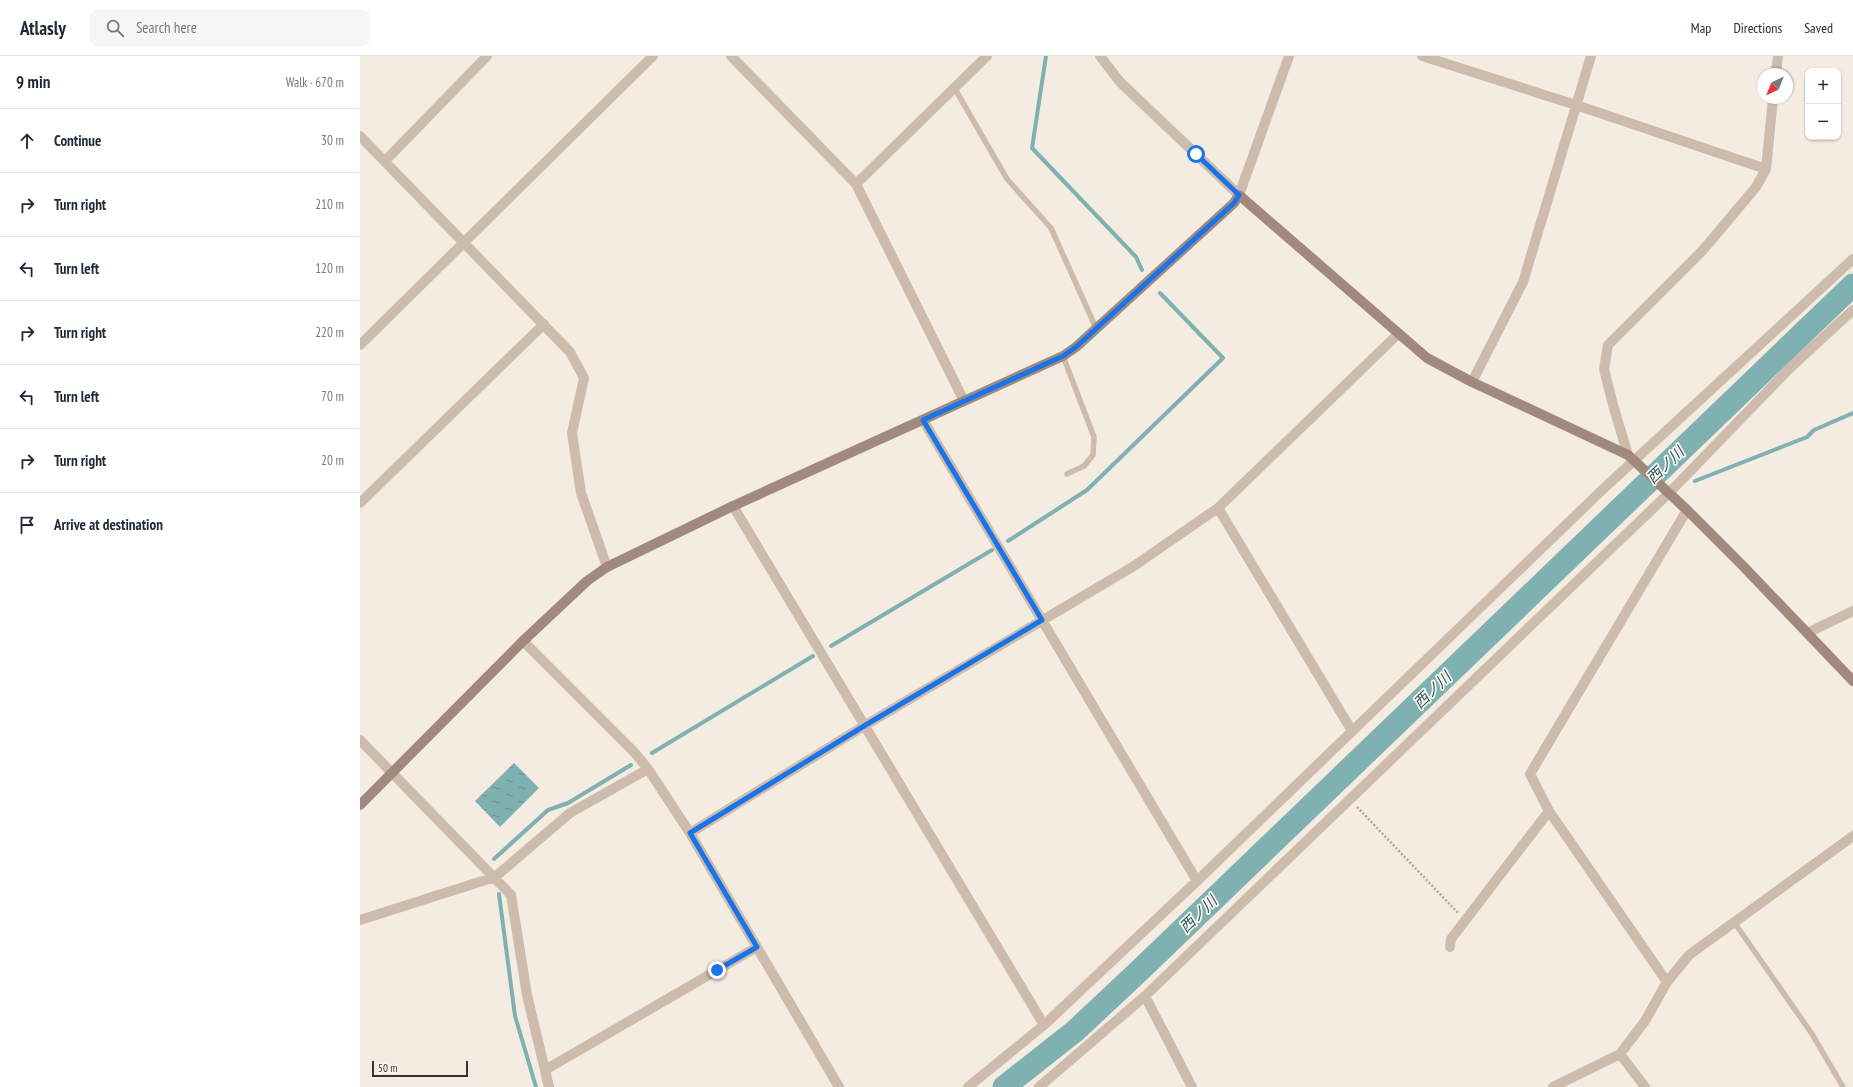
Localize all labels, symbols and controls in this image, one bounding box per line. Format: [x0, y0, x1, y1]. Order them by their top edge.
search box [90, 10, 370, 46]
text: Atlasly [20, 16, 66, 40]
icon: search [104, 17, 126, 39]
text: Search here [136, 18, 197, 37]
text: Map [1691, 19, 1711, 37]
text: Directions [1733, 19, 1782, 37]
text: Saved [1804, 19, 1833, 37]
north arrow [1757, 68, 1793, 104]
map controls [1805, 68, 1841, 140]
button: + [1805, 68, 1841, 104]
text: 9 min [16, 71, 50, 93]
text: Walk · 670 m [286, 74, 344, 91]
button: − [1805, 104, 1841, 140]
icon: ahead [16, 130, 38, 152]
text: Continue [54, 131, 101, 150]
text: 30 m [321, 132, 344, 149]
route start [1187, 145, 1205, 163]
icon: right [16, 194, 38, 216]
text: Turn right [54, 195, 106, 214]
text: 210 m [315, 196, 344, 213]
icon: left [16, 258, 38, 280]
text: Turn left [54, 259, 99, 278]
text: 120 m [315, 260, 344, 277]
icon: right [16, 322, 38, 344]
text: Turn right [54, 323, 106, 342]
text: 220 m [315, 324, 344, 341]
icon: left [16, 386, 38, 408]
text: Turn left [54, 387, 99, 406]
text: 70 m [321, 388, 344, 405]
water label: 西ノ川 [1642, 441, 1689, 487]
icon: right [16, 450, 38, 472]
text: Turn right [54, 451, 106, 470]
text: 20 m [321, 452, 344, 469]
icon: arrive [16, 514, 38, 536]
text: Arrive at destination [54, 515, 163, 534]
water label: 西ノ川 [1409, 666, 1456, 712]
water label: 西ノ川 [1175, 890, 1222, 936]
route end [708, 961, 726, 979]
scale bar [372, 1059, 468, 1078]
text: 50 m [378, 1061, 397, 1075]

